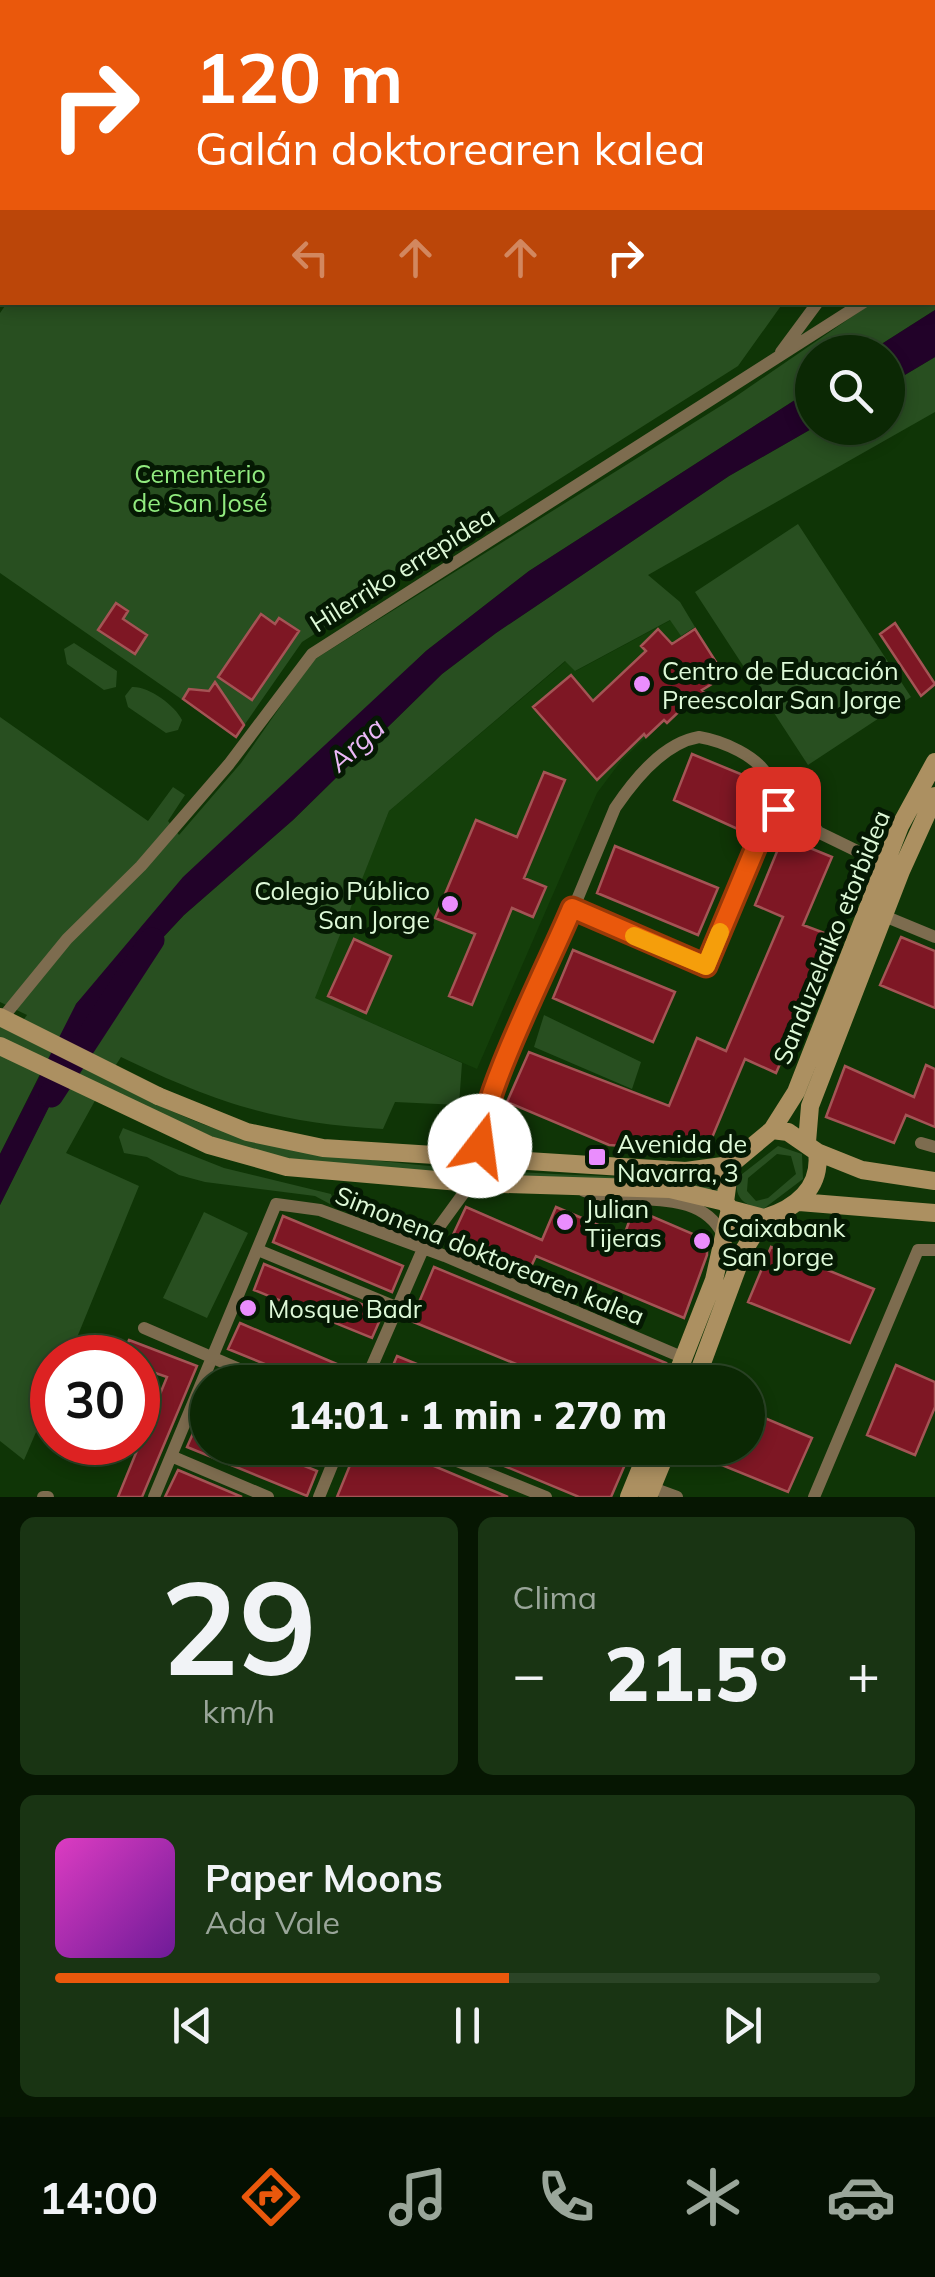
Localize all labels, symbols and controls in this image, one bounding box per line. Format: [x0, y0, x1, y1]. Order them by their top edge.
text: 120 m [195, 33, 403, 121]
icon: right [30, 40, 160, 170]
text: Galán doktorearen kalea [195, 120, 706, 176]
icon: left [283, 230, 338, 285]
icon: ahead [388, 230, 443, 285]
icon: ahead [493, 230, 548, 285]
icon: right [598, 230, 653, 285]
map controls [795, 335, 905, 445]
button: search [795, 335, 905, 445]
park label: Cementerio de San José [132, 458, 268, 518]
street label: Hilerriko errepidea [304, 500, 500, 638]
place label: Centro de Educación Preescolar San Jorge [662, 655, 901, 715]
marker: Centro de Educación Preescolar San Jorge [631, 673, 653, 695]
water label: Arga [320, 709, 392, 779]
pin [736, 767, 821, 852]
icon: arrive [751, 782, 806, 837]
street label: Sanduzelaiko etorbidea [766, 805, 896, 1069]
place label: Colegio Público San Jorge [254, 875, 430, 935]
marker: Colegio Público San Jorge [439, 893, 461, 915]
position arrow [428, 1094, 532, 1198]
place label: Avenida de Navarra, 3 [617, 1128, 747, 1188]
marker: Avenida de Navarra, 3 [586, 1146, 608, 1168]
street label: Simonena doktorearen kalea [331, 1179, 649, 1331]
place label: Julian Tijeras [585, 1193, 662, 1253]
marker: Julian Tijeras [554, 1211, 576, 1233]
place label: Caixabank San Jorge [722, 1212, 847, 1272]
marker: Caixabank San Jorge [691, 1230, 713, 1252]
place label: Mosque Badr [268, 1293, 422, 1324]
marker: Mosque Badr [237, 1297, 259, 1319]
speed limit sign: 30 [30, 1335, 160, 1465]
text: 14:01 · 1 min · 270 m [288, 1391, 667, 1439]
text: 29 [161, 1544, 317, 1708]
text: Clima [513, 1577, 597, 1617]
text: 21.5° [605, 1626, 788, 1720]
text: − [513, 1639, 546, 1708]
text: + [847, 1639, 880, 1708]
text: km/h [203, 1691, 275, 1731]
text: Paper Moons [205, 1854, 443, 1902]
text: Ada Vale [205, 1902, 340, 1942]
icon: previous [165, 1998, 220, 2053]
icon: pause [440, 1998, 495, 2053]
icon: next [715, 1998, 770, 2053]
icon: directions [236, 2162, 306, 2232]
icon: music [383, 2162, 453, 2232]
icon: phone [531, 2162, 601, 2232]
icon: climate [678, 2162, 748, 2232]
icon: car [826, 2162, 896, 2232]
text: 14:00 [39, 2169, 158, 2225]

